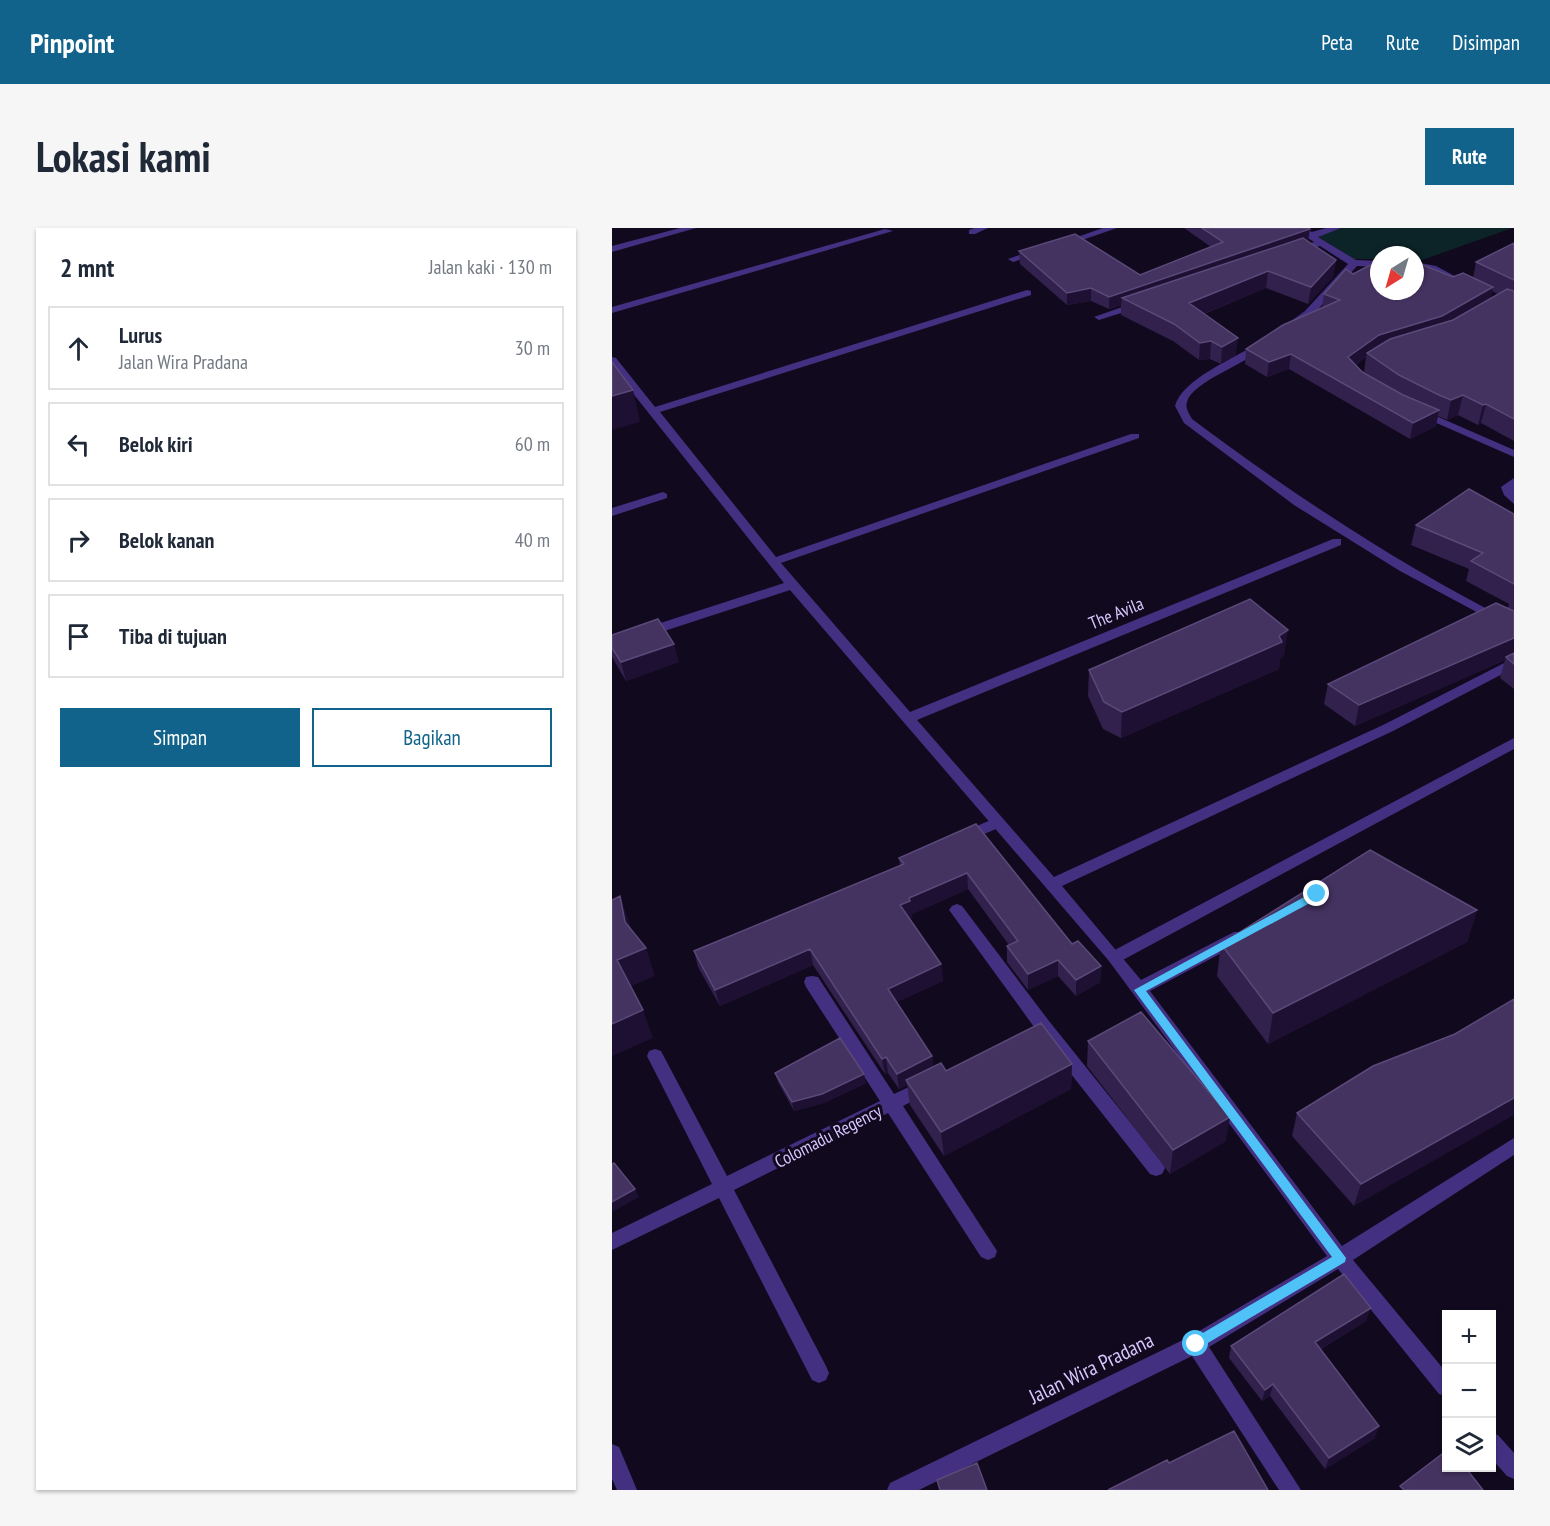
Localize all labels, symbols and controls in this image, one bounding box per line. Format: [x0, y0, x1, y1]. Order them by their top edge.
text: Pinpoint [30, 24, 114, 61]
text: Peta [1321, 29, 1353, 56]
text: Rute [1386, 29, 1419, 56]
text: Disimpan [1452, 29, 1520, 56]
button: Rute [1425, 128, 1514, 185]
text: Lokasi kami [36, 129, 211, 184]
north arrow [1370, 246, 1424, 300]
text: 2 mnt [60, 251, 114, 284]
text: Jalan kaki · 130 m [429, 254, 552, 280]
text: Lurus [119, 321, 162, 349]
icon: ahead [62, 332, 95, 365]
text: 30 m [515, 335, 550, 361]
text: Jalan Wira Pradana [119, 349, 248, 375]
icon: left [62, 428, 95, 461]
text: Belok kiri [119, 430, 193, 458]
text: 60 m [515, 431, 550, 457]
icon: right [62, 524, 95, 557]
text: Belok kanan [119, 526, 214, 554]
text: 40 m [515, 527, 550, 553]
street label: The Avila [1085, 592, 1147, 634]
icon: arrive [62, 620, 95, 653]
text: Tiba di tujuan [119, 622, 227, 650]
button: Simpan [60, 708, 300, 767]
button: Bagikan [312, 708, 552, 767]
route end [1303, 880, 1329, 906]
street label: Colomadu Regency [771, 1099, 886, 1173]
map controls [1442, 1310, 1496, 1472]
button: + [1442, 1310, 1496, 1364]
street label: Jalan Wira Pradana [1023, 1326, 1158, 1410]
route start [1182, 1330, 1208, 1356]
button: − [1442, 1364, 1496, 1418]
button: layers [1442, 1418, 1496, 1472]

